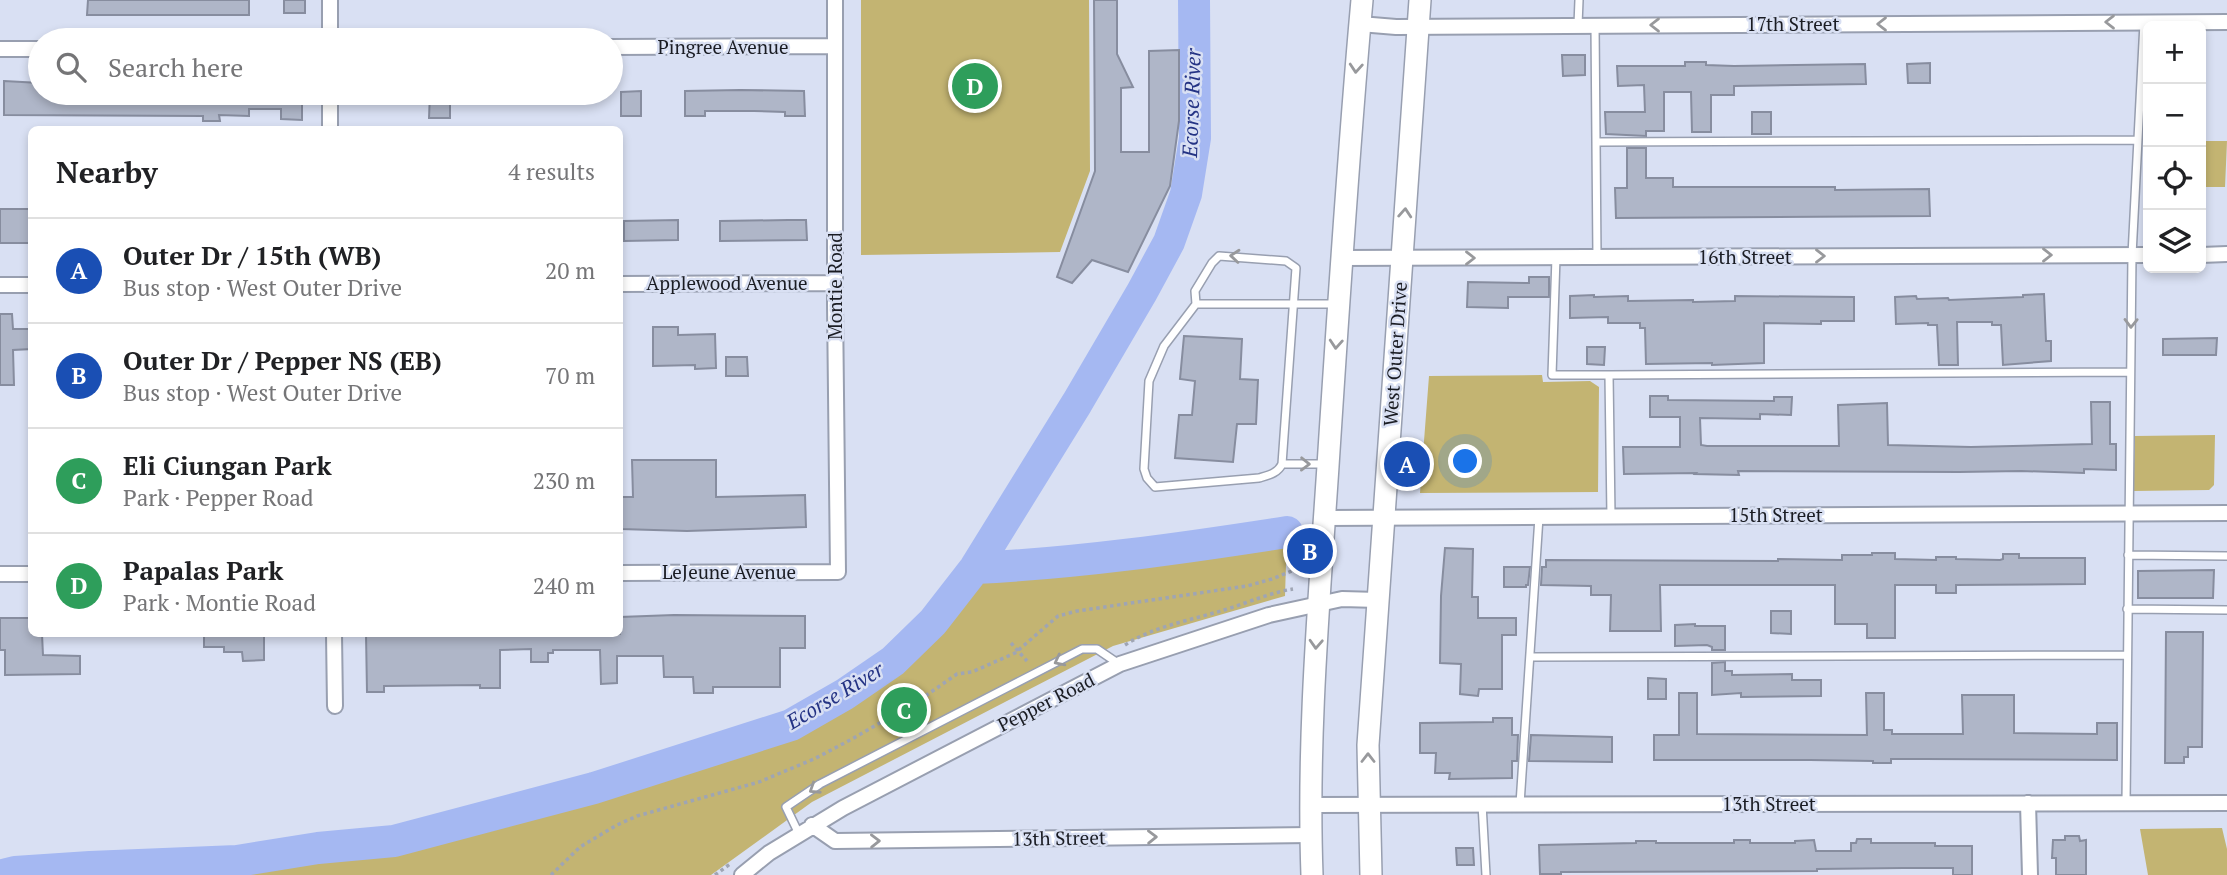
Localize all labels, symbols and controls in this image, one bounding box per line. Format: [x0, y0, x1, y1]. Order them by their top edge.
street label: 17th Street [1747, 11, 1839, 36]
one-way arrow [2104, 15, 2115, 30]
one-way arrow [1877, 16, 1887, 32]
one-way arrow [1649, 17, 1660, 33]
map controls [2143, 21, 2206, 273]
button: + [2143, 21, 2206, 84]
search box [28, 28, 623, 105]
street label: Pingree Avenue [657, 34, 789, 59]
water label: Ecorse River [1175, 47, 1207, 159]
icon: search [52, 48, 90, 86]
text: Search here [108, 50, 243, 84]
pin: D [952, 60, 998, 112]
one-way arrow [1349, 63, 1364, 74]
button: − [2143, 84, 2206, 147]
button: locate [2143, 147, 2206, 210]
text: Nearby [56, 152, 158, 192]
text: 4 results [508, 156, 595, 187]
one-way arrow [1397, 207, 1412, 218]
button: layers [2143, 210, 2206, 273]
street label: Montie Road [822, 232, 847, 340]
text: Outer Dr / 15th (WB) [123, 238, 381, 272]
street label: 16th Street [1698, 244, 1792, 269]
one-way arrow [2042, 247, 2053, 263]
one-way arrow [1815, 248, 1826, 264]
one-way arrow [1230, 249, 1241, 264]
one-way arrow [1465, 250, 1476, 266]
text: A [71, 255, 87, 286]
text: 20 m [545, 255, 595, 286]
street label: Applewood Avenue [646, 270, 808, 295]
text: Bus stop · West Outer Drive [123, 272, 402, 303]
street label: West Outer Drive [1377, 281, 1412, 427]
one-way arrow [2123, 318, 2139, 329]
one-way arrow [1329, 339, 1344, 350]
text: Outer Dr / Pepper NS (EB) [123, 343, 442, 377]
text: B [72, 360, 86, 391]
text: 70 m [545, 360, 595, 391]
text: Bus stop · West Outer Drive [123, 377, 402, 408]
pin: A [1384, 438, 1430, 490]
your location [1448, 444, 1482, 478]
text: Eli Ciungan Park [123, 448, 332, 482]
one-way arrow [1300, 456, 1311, 472]
text: C [72, 465, 87, 496]
text: 230 m [533, 465, 595, 496]
text: Park · Pepper Road [123, 482, 314, 513]
street label: 15th Street [1729, 502, 1823, 527]
pin: B [1287, 525, 1333, 577]
text: Papalas Park [123, 553, 284, 587]
street label: LeJeune Avenue [662, 559, 796, 584]
text: D [71, 570, 87, 601]
text: 240 m [533, 570, 595, 601]
text: Park · Montie Road [123, 587, 316, 618]
one-way arrow [1309, 639, 1324, 650]
one-way arrow [1054, 652, 1066, 666]
water label: Ecorse River [780, 655, 889, 736]
street label: Pepper Road [993, 666, 1099, 737]
pin: C [881, 684, 927, 736]
one-way arrow [1360, 752, 1376, 763]
one-way arrow [809, 780, 822, 793]
street label: 13th Street [1722, 791, 1816, 816]
street label: 13th Street [1012, 824, 1106, 851]
one-way arrow [1147, 829, 1158, 845]
one-way arrow [870, 833, 881, 848]

